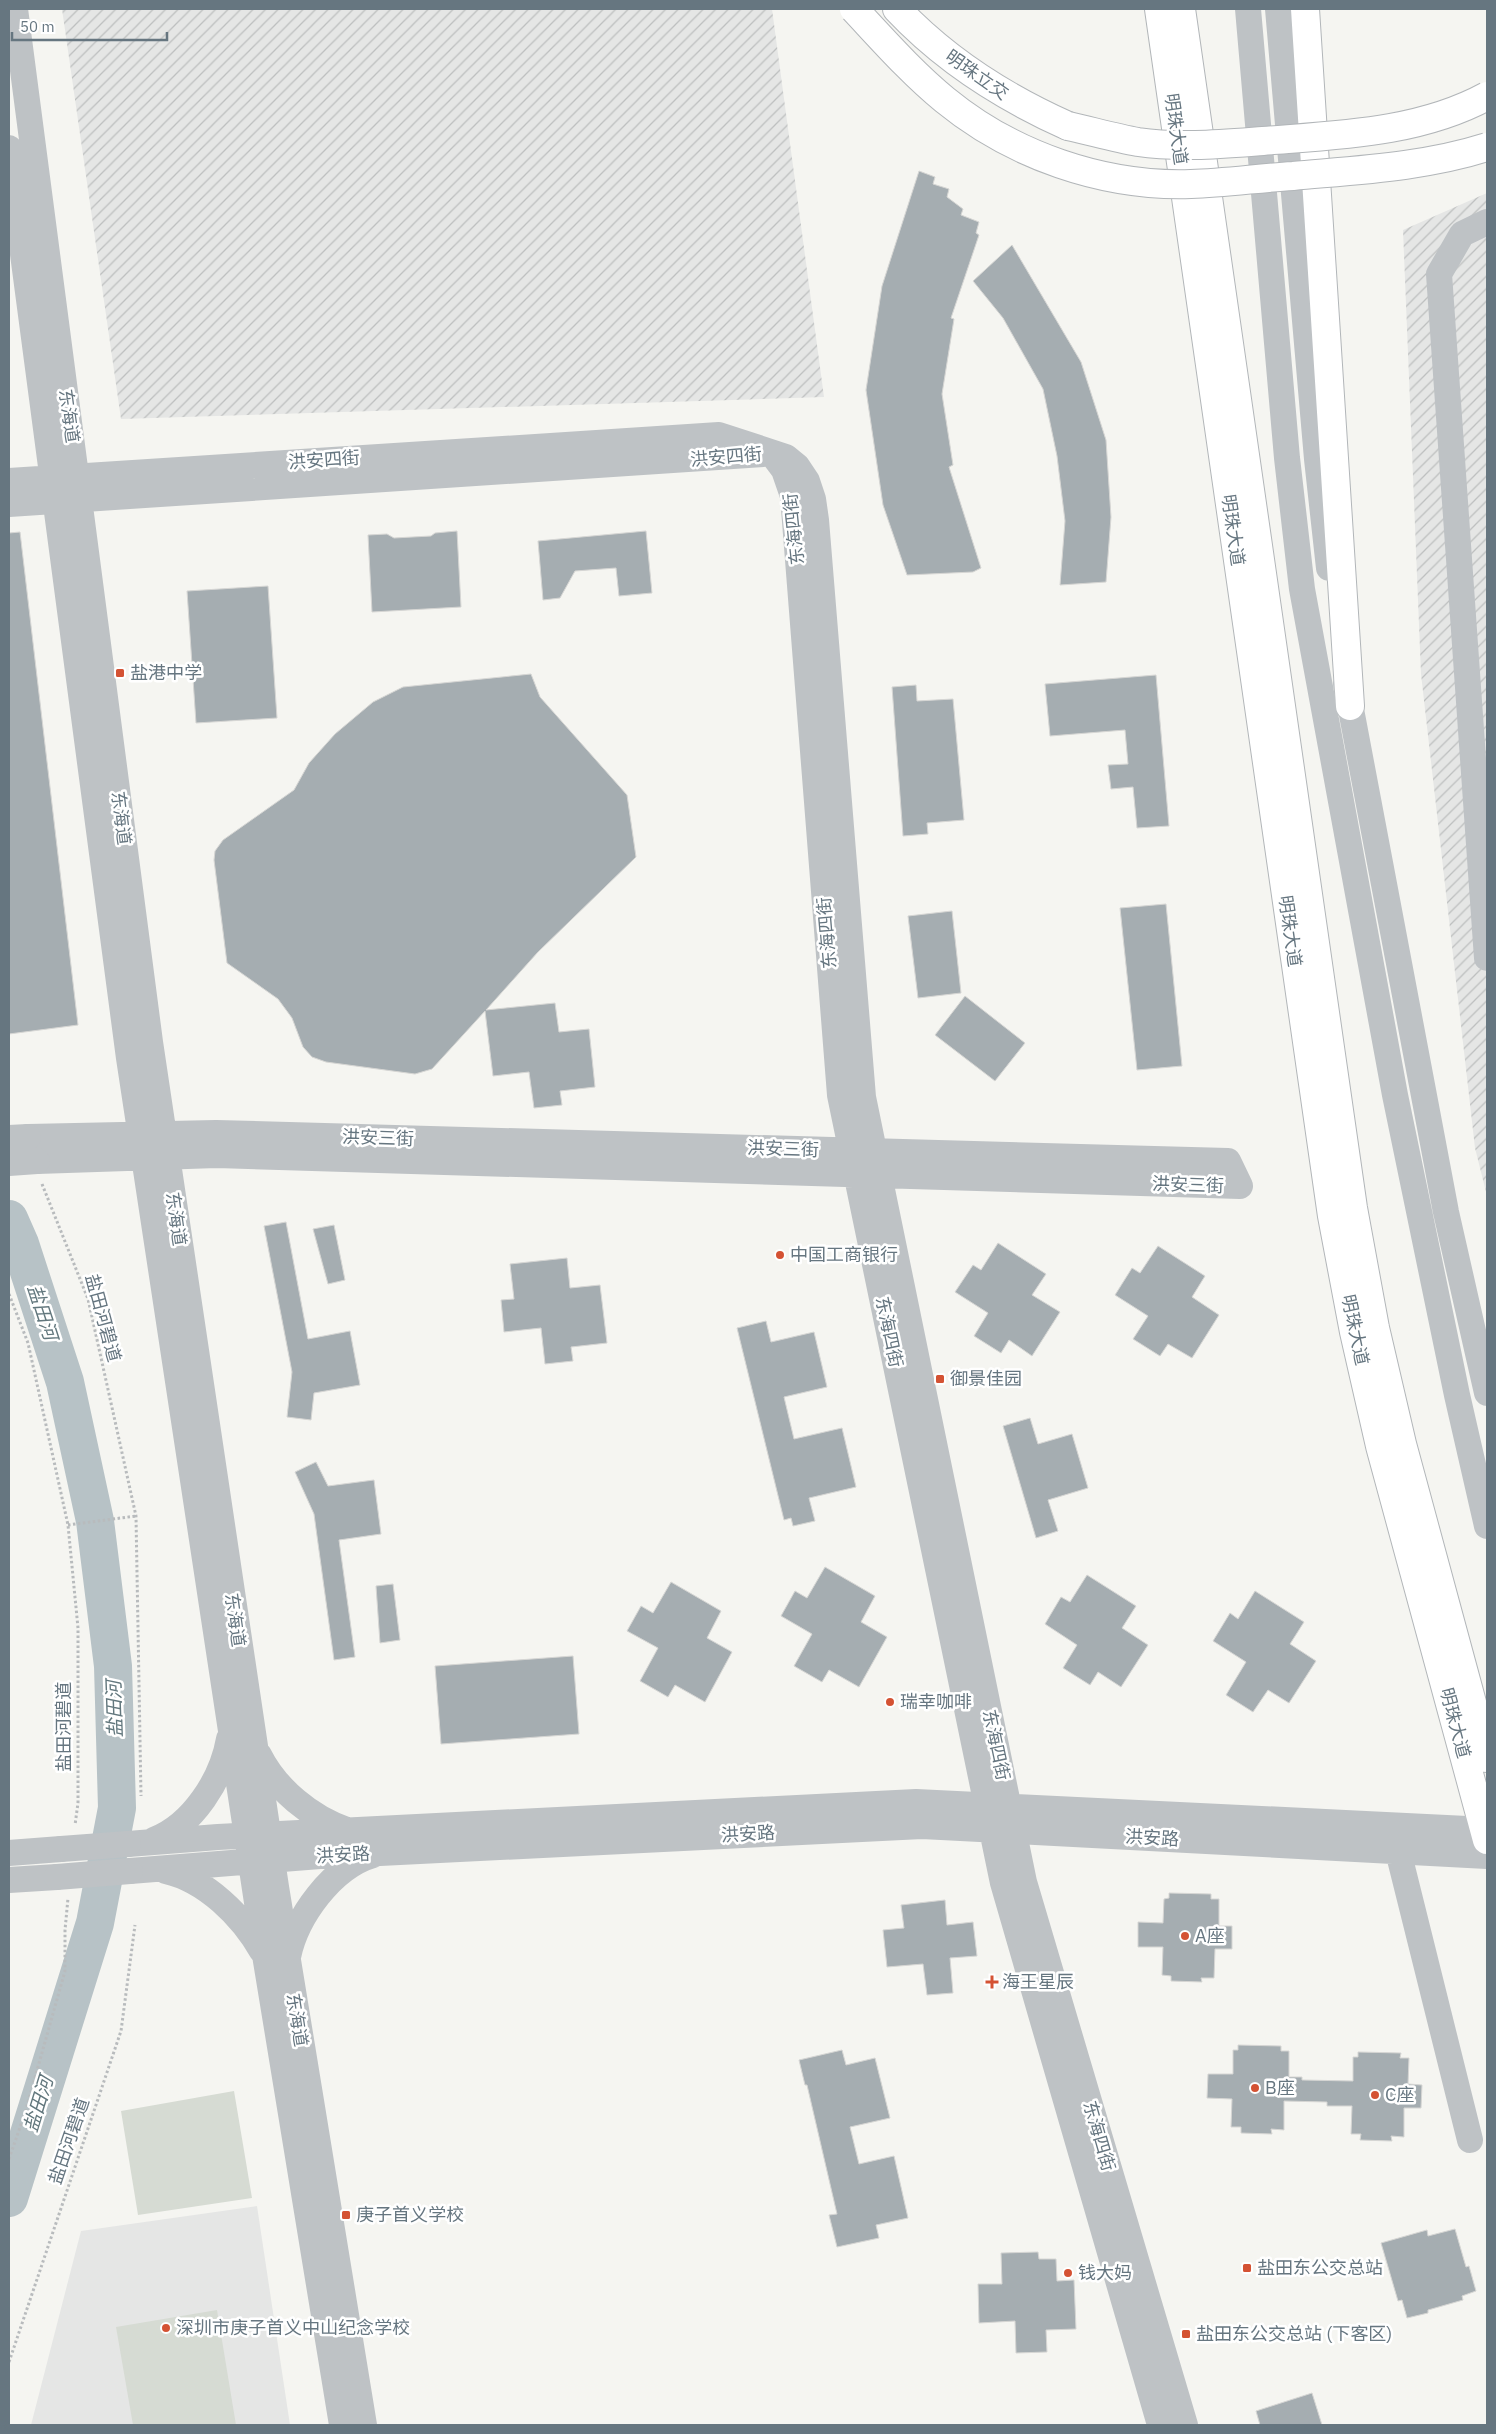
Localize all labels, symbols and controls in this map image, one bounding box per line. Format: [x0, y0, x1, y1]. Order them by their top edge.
scale bar [12, 10, 168, 42]
text: 50 m [20, 17, 55, 36]
street label: 明珠立交 [941, 45, 1013, 105]
street label: 明珠大道 [1160, 92, 1193, 166]
street label: 东海道 [54, 388, 85, 444]
street label: 洪安四街 [689, 442, 763, 471]
street label: 洪安四街 [287, 446, 361, 473]
street label: 东海四街 [778, 492, 809, 566]
street label: 明珠大道 [1217, 493, 1250, 567]
place label: 盐港中学 [130, 661, 202, 684]
marker: 盐港中学 [114, 667, 126, 679]
street label: 东海道 [107, 790, 136, 846]
street label: 明珠大道 [1274, 894, 1307, 968]
street label: 东海四街 [812, 896, 841, 970]
street label: 洪安三街 [342, 1125, 414, 1150]
street label: 洪安三街 [747, 1136, 819, 1161]
street label: 洪安三街 [1152, 1172, 1224, 1197]
street label: 东海道 [161, 1191, 192, 1247]
place label: 中国工商银行 [790, 1243, 898, 1266]
marker: 中国工商银行 [774, 1249, 786, 1261]
street label: 盐田河碧道 [81, 1271, 126, 1364]
water label: 盐田河 [23, 1281, 64, 1347]
street label: 明珠大道 [1337, 1292, 1374, 1368]
street label: 东海四街 [871, 1294, 908, 1370]
place label: 御景佳园 [950, 1367, 1022, 1390]
marker: 御景佳园 [934, 1373, 946, 1385]
street label: 东海道 [220, 1592, 251, 1648]
water label: 盐田河 [101, 1676, 127, 1738]
street label: 盐田河碧道 [52, 1682, 75, 1772]
street label: 明珠大道 [1435, 1685, 1476, 1761]
place label: 瑞幸咖啡 [900, 1690, 972, 1713]
marker: 瑞幸咖啡 [884, 1696, 896, 1708]
street label: 东海四街 [978, 1707, 1015, 1783]
street label: 洪安路 [720, 1821, 776, 1846]
street label: 洪安路 [1124, 1825, 1180, 1850]
street label: 洪安路 [315, 1842, 371, 1867]
place label: A座 [1195, 1924, 1225, 1947]
marker: A座 [1179, 1930, 1191, 1942]
place label: 海王星辰 [1002, 1970, 1074, 1993]
marker: 海王星辰 [986, 1976, 998, 1988]
street label: 东海道 [282, 1991, 313, 2048]
water label: 盐田河 [18, 2069, 59, 2135]
place label: B座 [1265, 2076, 1295, 2099]
marker: B座 [1249, 2082, 1261, 2094]
place label: C座 [1385, 2083, 1414, 2106]
marker: C座 [1369, 2089, 1381, 2101]
street label: 盐田河碧道 [43, 2095, 94, 2187]
street label: 东海四街 [1079, 2098, 1120, 2174]
place label: 庚子首义学校 [356, 2203, 464, 2226]
marker: 庚子首义学校 [340, 2209, 352, 2221]
place label: 盐田东公交总站 [1257, 2256, 1383, 2279]
place label: 钱大妈 [1078, 2261, 1132, 2284]
marker: 盐田东公交总站 [1241, 2262, 1253, 2274]
marker: 钱大妈 [1062, 2267, 1074, 2279]
place label: 深圳市庚子首义中山纪念学校 [176, 2316, 410, 2339]
marker: 深圳市庚子首义中山纪念学校 [160, 2322, 172, 2334]
place label: 盐田东公交总站 (下客区) [1196, 2322, 1392, 2345]
marker: 盐田东公交总站 (下客区) [1180, 2328, 1192, 2340]

